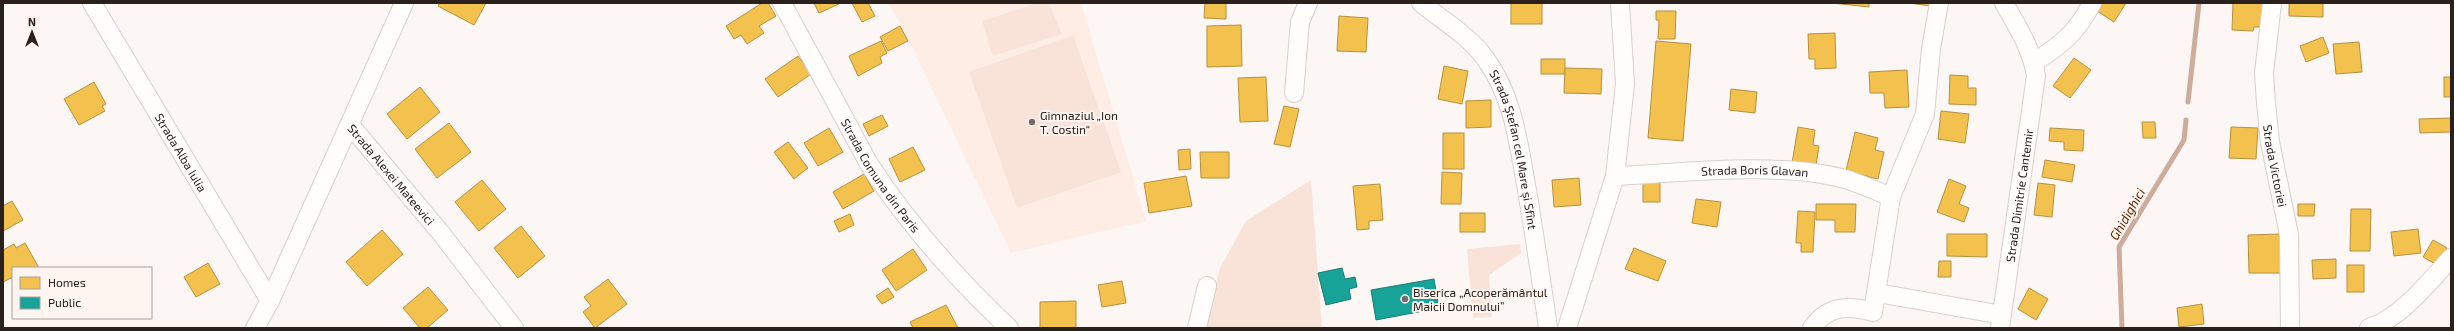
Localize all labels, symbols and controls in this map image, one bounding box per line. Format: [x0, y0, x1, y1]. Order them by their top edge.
north arrow [12, 12, 52, 52]
text: N [28, 15, 36, 28]
street label: Strada Ștefan cel Mare și Sfînt [1487, 67, 1540, 231]
place label: Gimnaziul „Ion T. Costin“ [1040, 108, 1118, 136]
street label: Strada Alba Iulia [152, 111, 210, 194]
street label: Strada Comuna din Paris [839, 116, 923, 235]
marker: Gimnaziul „Ion T. Costin“ [1027, 117, 1037, 127]
street label: Strada Alexei Mateevici [345, 121, 438, 227]
street label: Strada Victoriei [2261, 124, 2290, 208]
street label: Strada Dimitrie Cantemir [2003, 128, 2035, 263]
street label: Strada Boris Glavan [1701, 162, 1809, 179]
water label: Ghidighici [2106, 185, 2148, 243]
legend [12, 267, 152, 319]
text: Homes [48, 275, 86, 289]
place label: Biserica „Acoperământul Maicii Domnului” [1413, 285, 1548, 313]
marker: Biserica „Acoperământul Maicii Domnului” [1400, 294, 1410, 304]
text: Public [48, 295, 81, 309]

